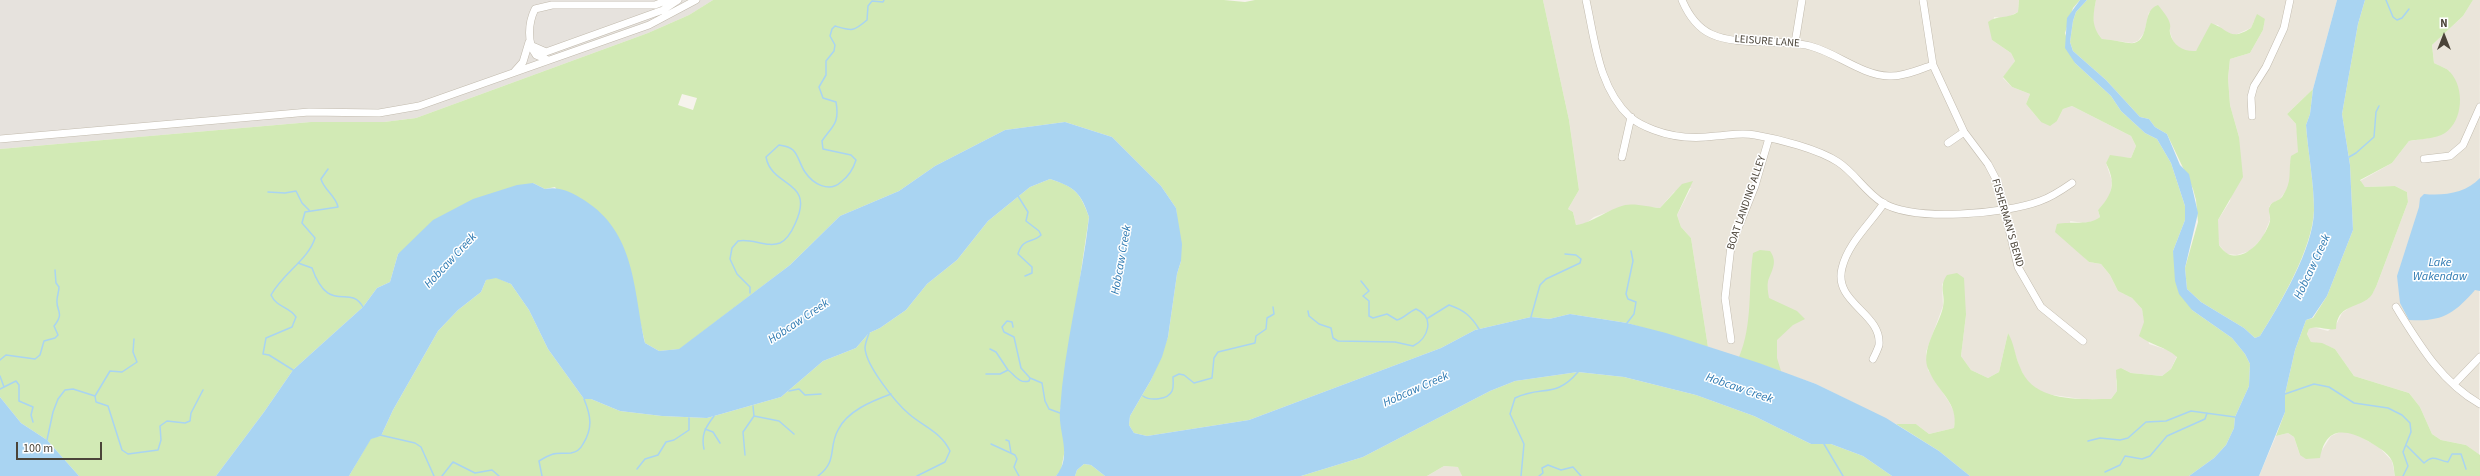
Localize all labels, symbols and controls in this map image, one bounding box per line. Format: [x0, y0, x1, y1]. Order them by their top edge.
north arrow [2424, 16, 2464, 56]
text: N [2440, 16, 2448, 31]
street label: LEISURE LANE [1734, 33, 1800, 51]
street label: BOAT LANDING ALLEY [1725, 154, 1769, 252]
street label: FISHERMAN'S BEND [1988, 177, 2026, 269]
water label: Hobcaw Creek [1109, 224, 1135, 296]
water label: Hobcaw Creek [422, 230, 480, 292]
water label: Hobcaw Creek [2292, 232, 2334, 302]
water label: Lake Wakendaw [2413, 256, 2467, 284]
water label: Hobcaw Creek [766, 296, 832, 348]
water label: Hobcaw Creek [1381, 369, 1451, 411]
water label: Hobcaw Creek [1703, 371, 1775, 407]
scale bar [18, 434, 104, 460]
text: 100 m [23, 440, 53, 457]

